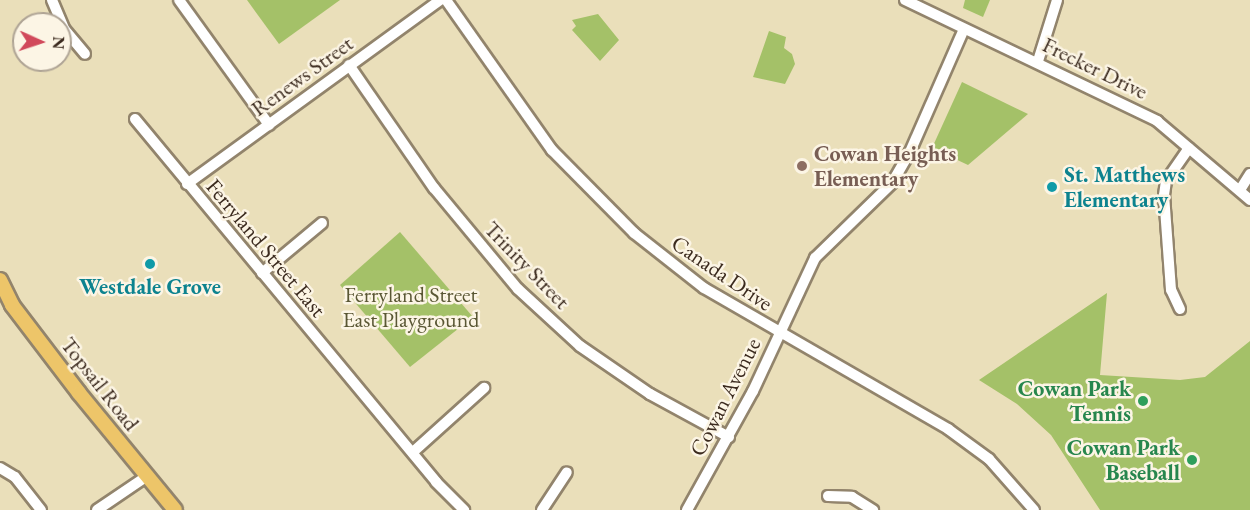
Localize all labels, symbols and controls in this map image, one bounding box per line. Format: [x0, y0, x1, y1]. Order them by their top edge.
north arrow [12, 12, 72, 72]
street label: Renews Street [246, 30, 358, 122]
street label: Frecker Drive [1038, 31, 1152, 105]
text: N [48, 36, 69, 50]
place label: Cowan Heights Elementary [814, 140, 956, 192]
marker: Cowan Heights Elementary [795, 159, 809, 173]
place label: St. Matthews Elementary [1064, 161, 1185, 212]
street label: Ferryland Street East [201, 174, 331, 322]
marker: St. Matthews Elementary [1045, 180, 1059, 194]
street label: Trinity Street [479, 216, 575, 314]
street label: Canada Drive [666, 230, 778, 316]
marker: Westdale Grove [143, 257, 157, 271]
place label: Westdale Grove [79, 274, 221, 300]
park label: Ferryland Street East Playground [343, 281, 479, 332]
street label: Topsail Road [55, 332, 145, 436]
street label: Cowan Avenue [684, 334, 766, 460]
place label: Cowan Park Tennis [1018, 375, 1131, 427]
marker: Cowan Park Tennis [1136, 394, 1150, 408]
place label: Cowan Park Baseball [1067, 434, 1180, 486]
marker: Cowan Park Baseball [1185, 453, 1199, 467]

